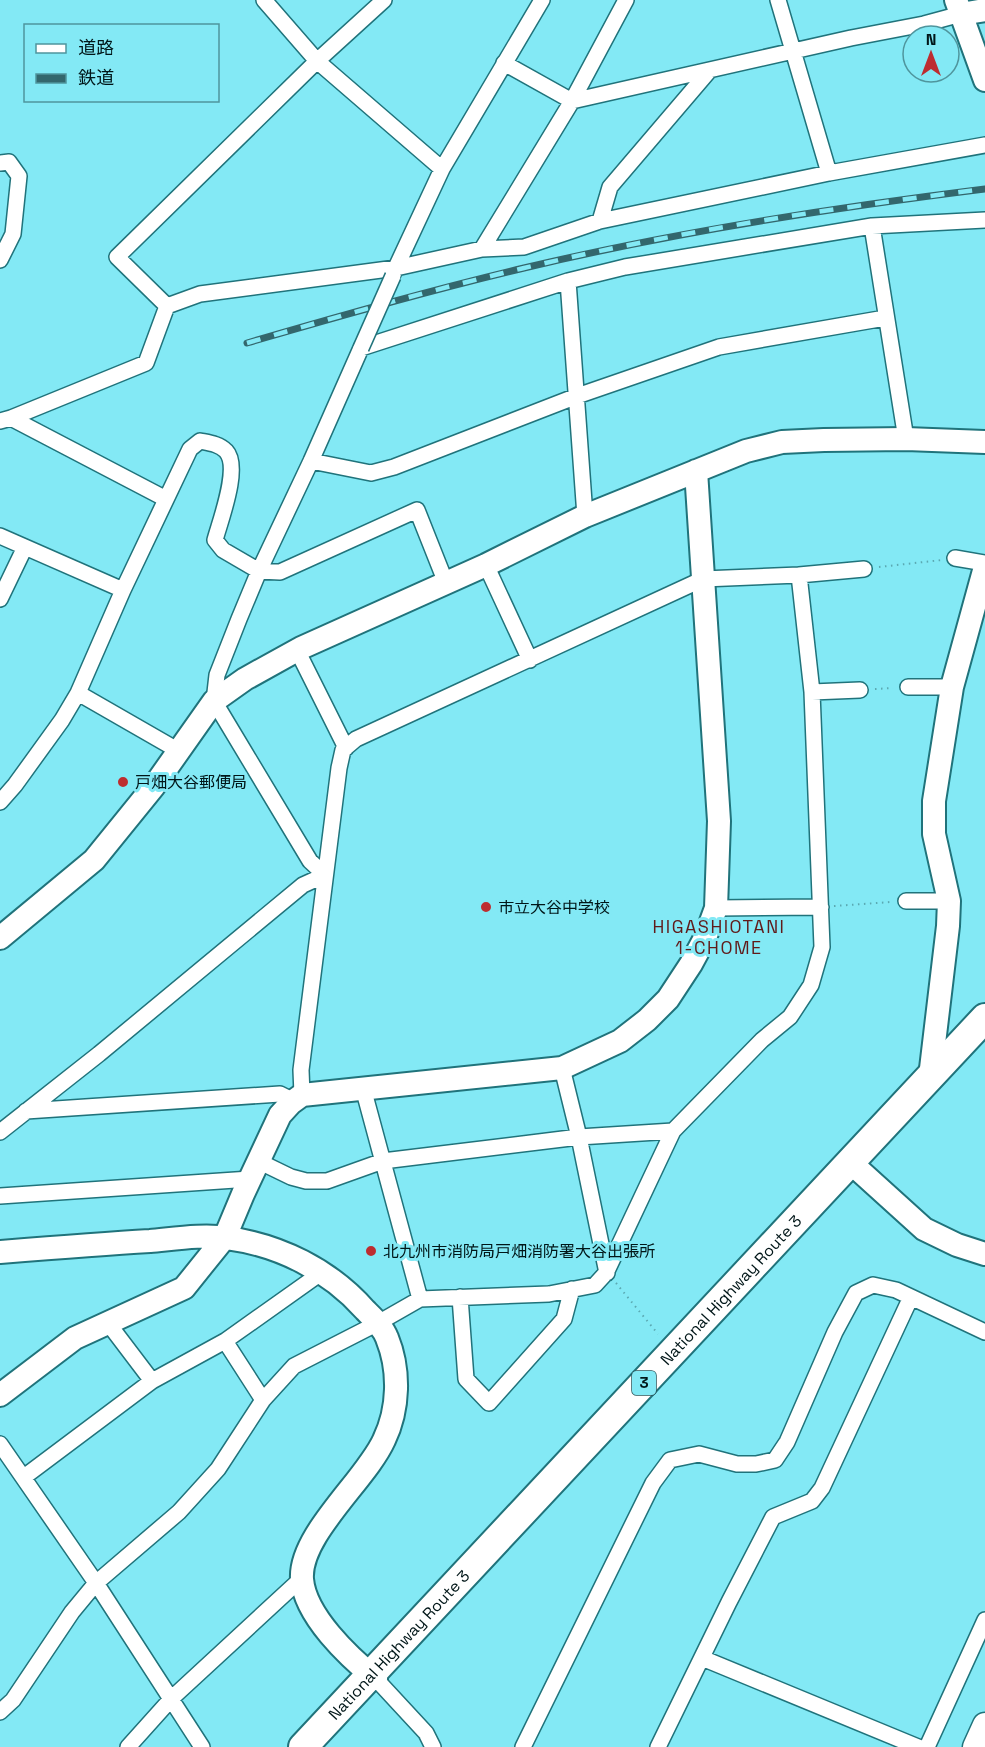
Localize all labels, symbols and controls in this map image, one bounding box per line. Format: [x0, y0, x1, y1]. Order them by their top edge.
legend [24, 24, 219, 102]
north arrow [901, 24, 961, 84]
text: N [926, 29, 936, 50]
text: 道路 [78, 36, 114, 59]
text: 鉄道 [78, 66, 114, 89]
place label: 戸畑大谷郵便局 [135, 772, 247, 793]
marker: 戸畑大谷郵便局 [116, 775, 130, 789]
place label: 市立大谷中学校 [498, 897, 610, 918]
marker: 市立大谷中学校 [479, 900, 493, 914]
district label: HIGASHIOTANI 1-CHOME [652, 915, 786, 959]
street label: National Highway Route 3 [656, 1211, 806, 1370]
place label: 北九州市消防局戸畑消防署大谷出張所 [383, 1241, 655, 1262]
marker: 北九州市消防局戸畑消防署大谷出張所 [364, 1244, 378, 1258]
road number: 3 [632, 1371, 656, 1395]
street label: National Highway Route 3 [324, 1566, 474, 1724]

